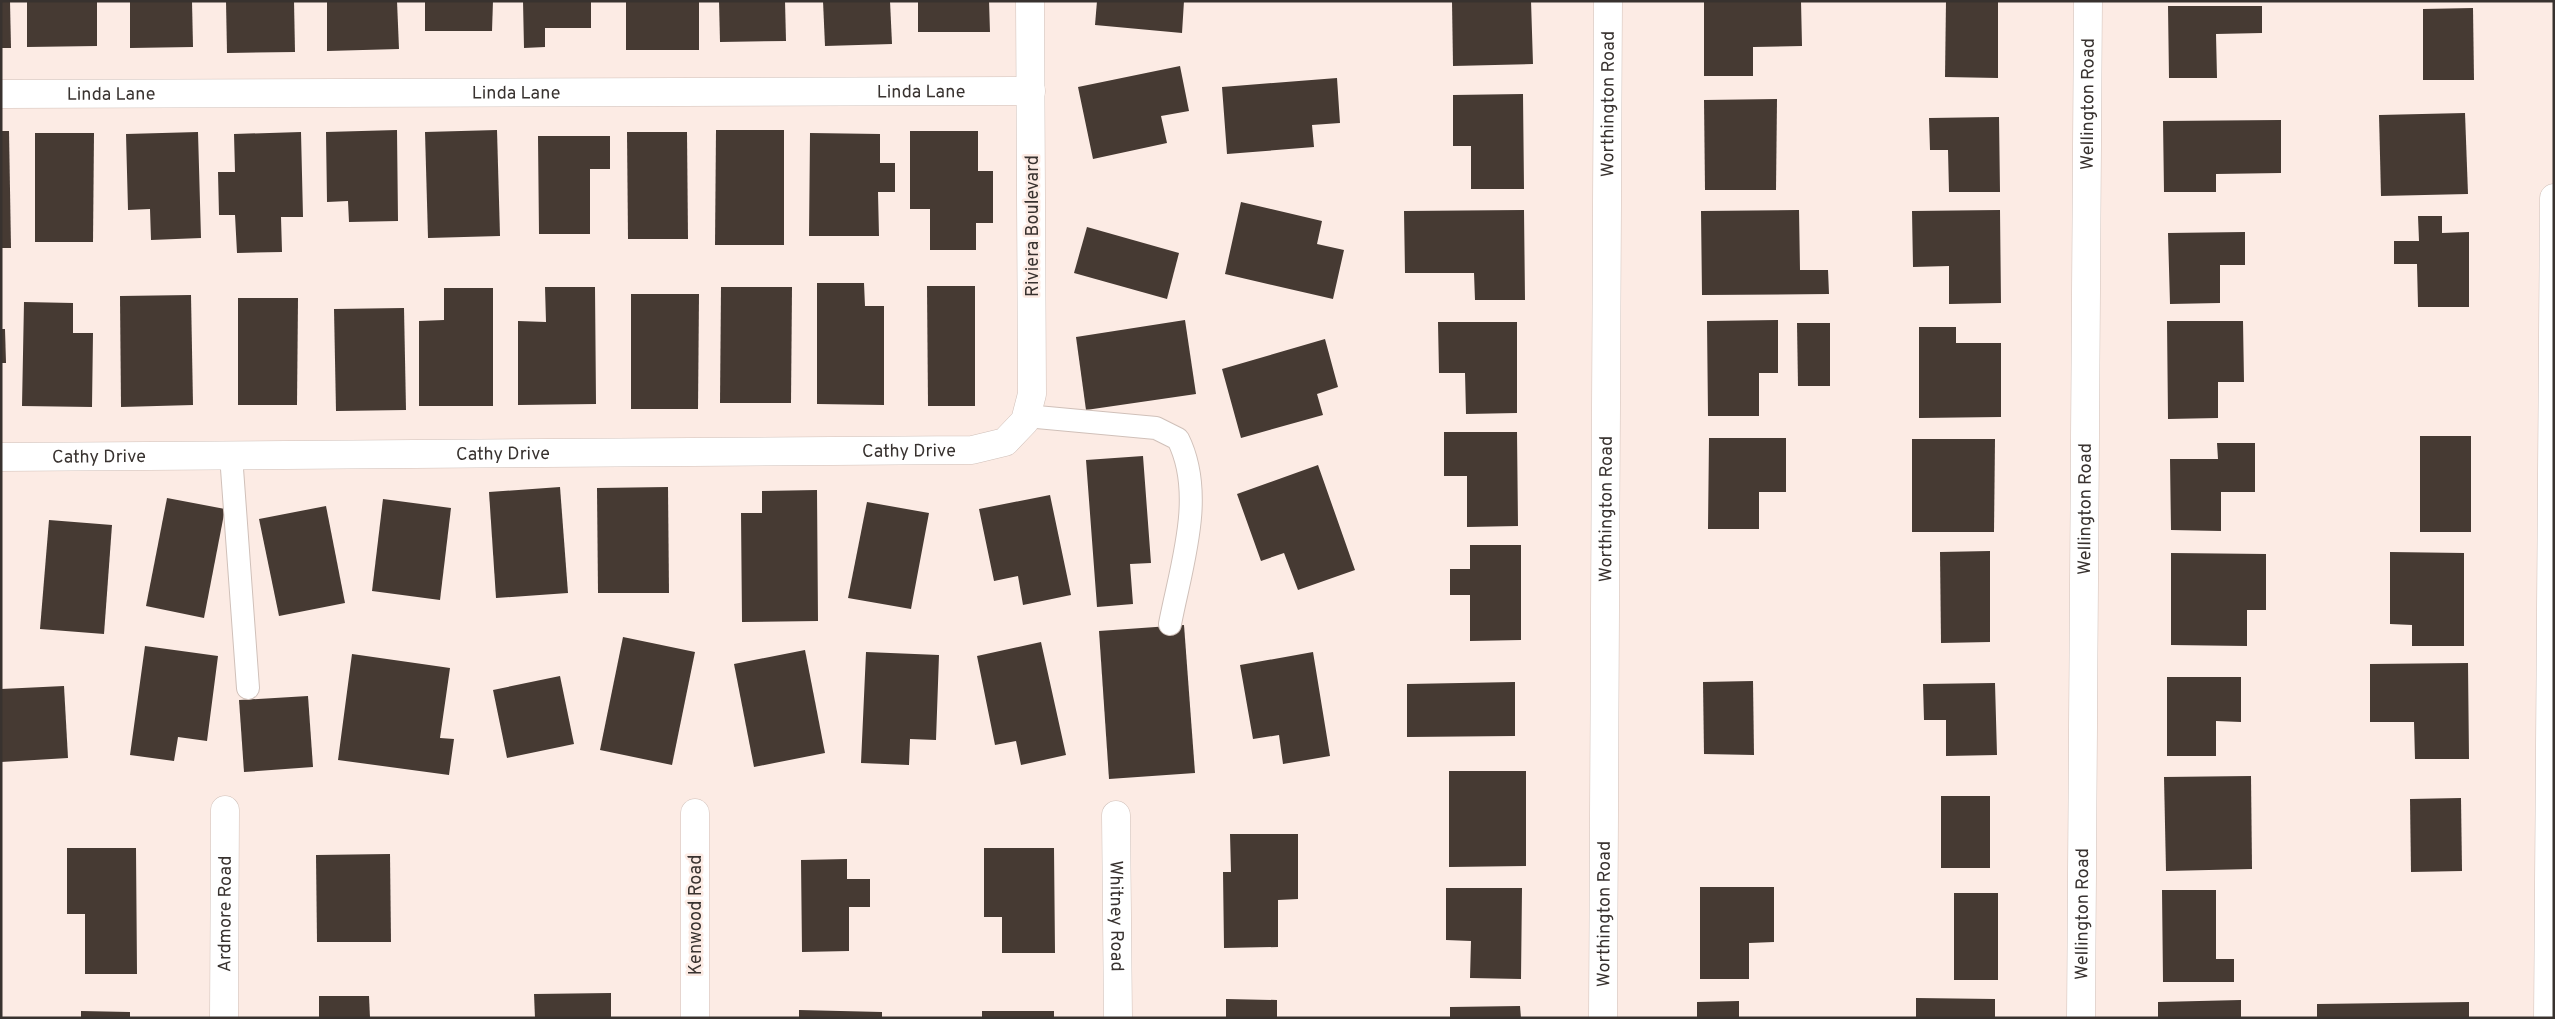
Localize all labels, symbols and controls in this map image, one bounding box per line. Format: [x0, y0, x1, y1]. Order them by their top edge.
street label: Worthington Road [1597, 31, 1621, 177]
street label: Wellington Road [2077, 38, 2101, 170]
street label: Linda Lane [877, 81, 965, 104]
street label: Linda Lane [472, 82, 560, 106]
street label: Linda Lane [67, 84, 155, 107]
street label: Riviera Boulevard [1022, 155, 1045, 297]
street label: Worthington Road [1595, 436, 1619, 582]
street label: Cathy Drive [862, 440, 956, 464]
street label: Cathy Drive [456, 443, 550, 467]
street label: Wellington Road [2074, 443, 2098, 575]
street label: Cathy Drive [52, 446, 146, 470]
street label: Worthington Road [1593, 841, 1617, 987]
street label: Wellington Road [2071, 848, 2095, 980]
street label: Kenwood Road [685, 855, 708, 975]
street label: Ardmore Road [214, 856, 238, 972]
street label: Whitney Road [1103, 860, 1128, 972]

